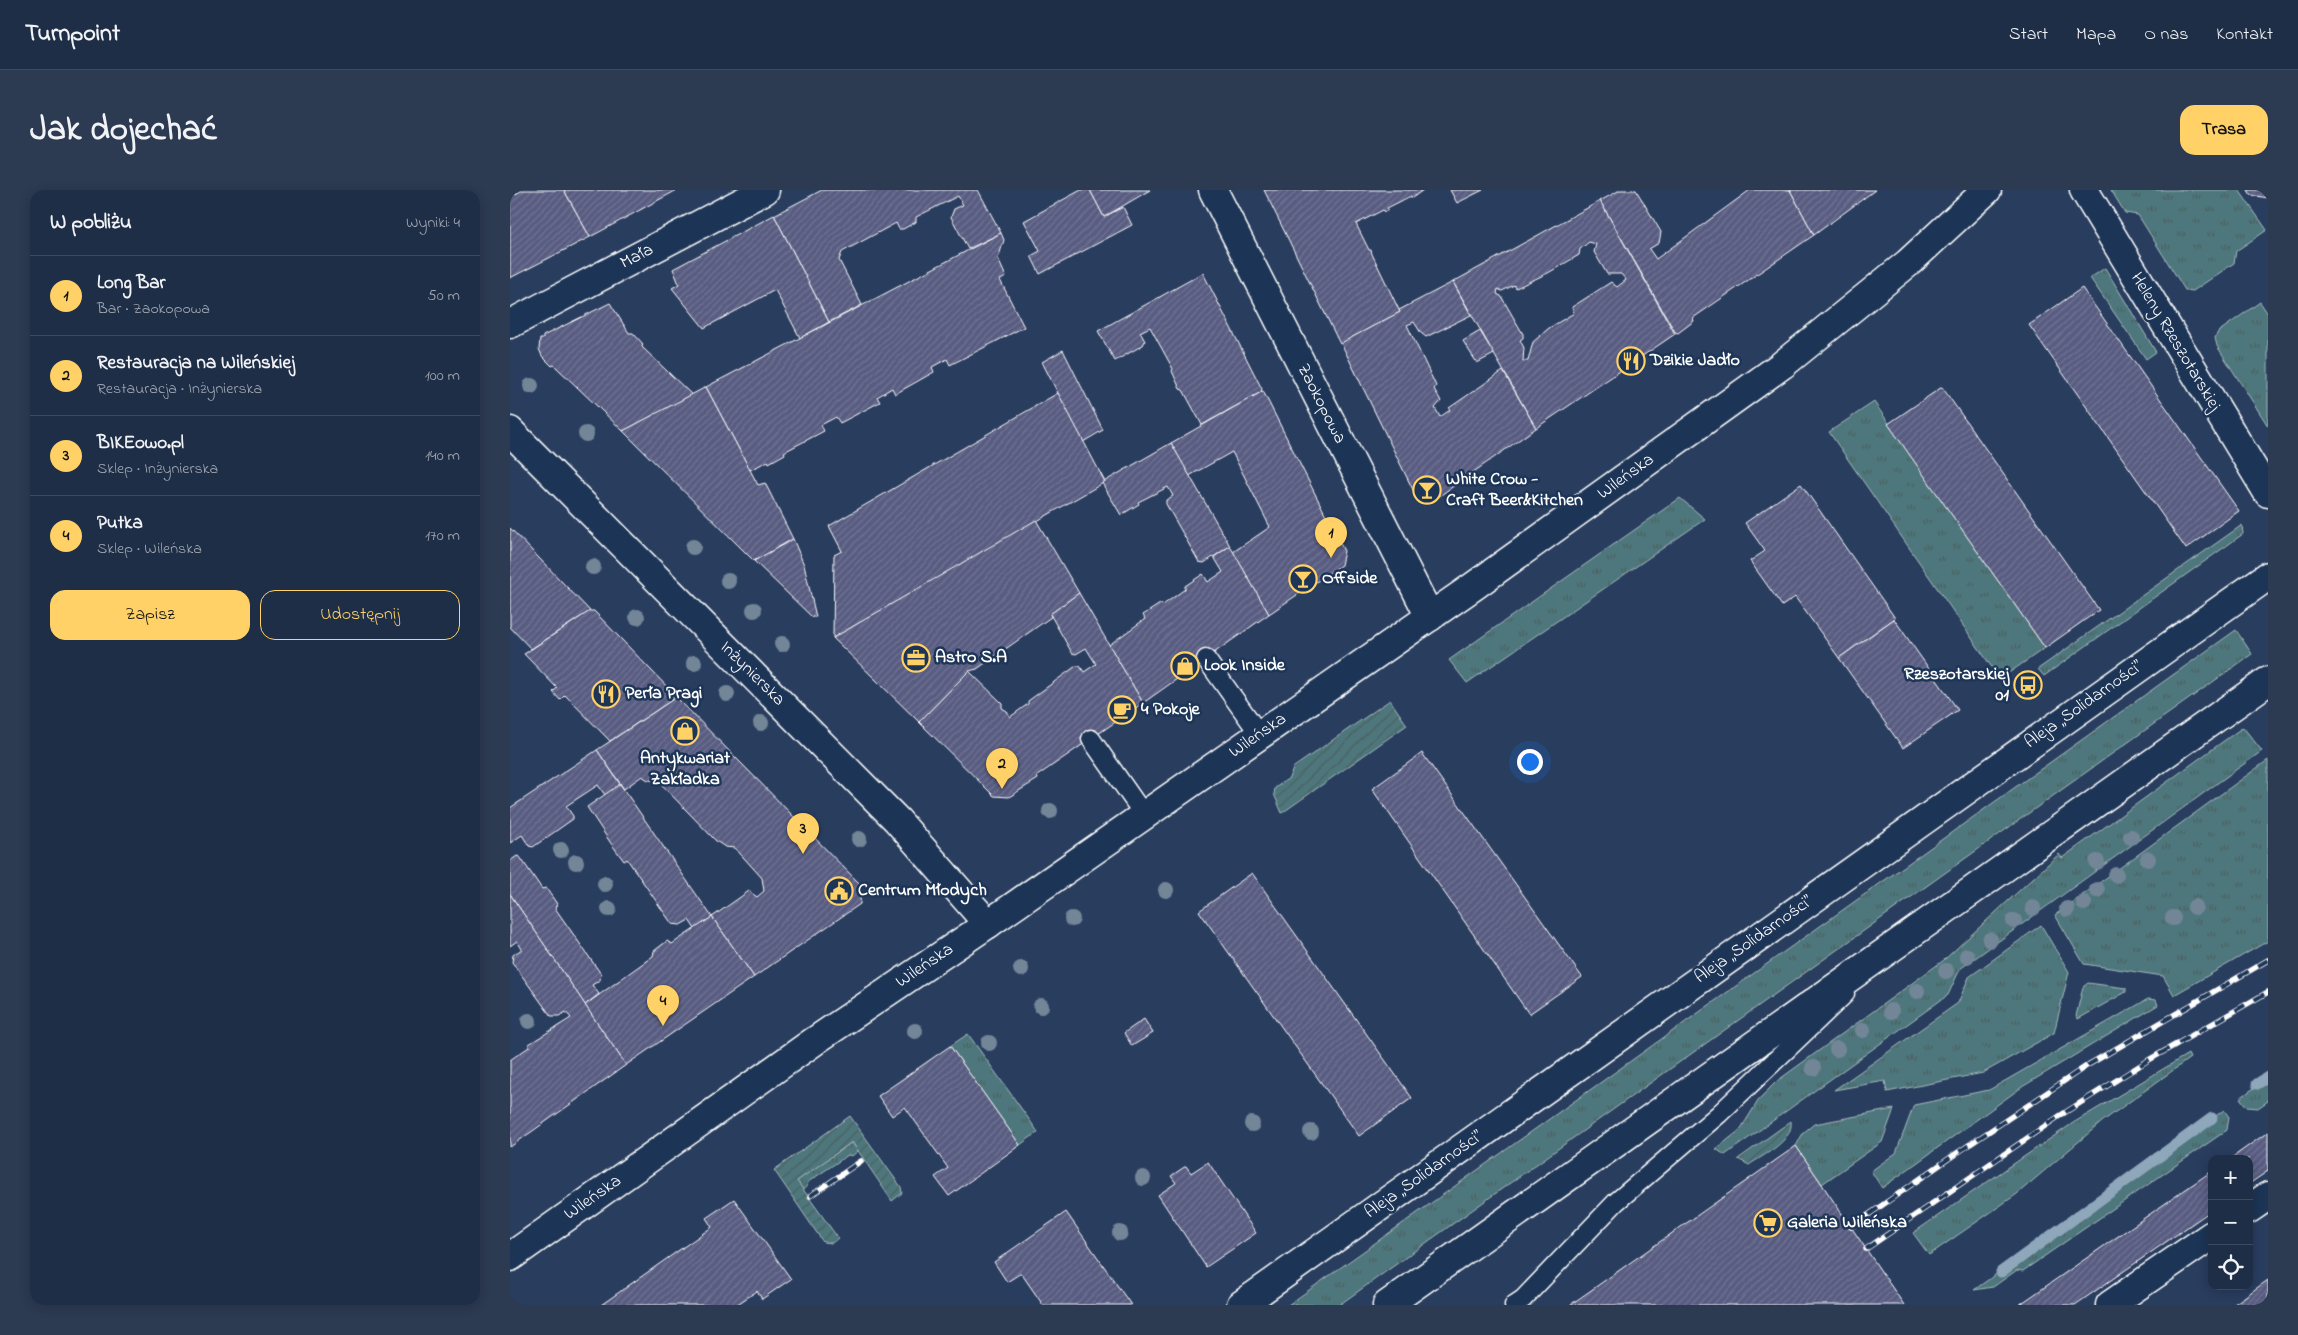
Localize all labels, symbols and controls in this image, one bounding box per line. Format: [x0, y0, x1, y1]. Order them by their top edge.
text: Turnpoint [25, 17, 120, 52]
text: Start [2009, 22, 2048, 48]
text: Mapa [2076, 22, 2116, 48]
text: O nas [2144, 22, 2188, 48]
text: Kontakt [2216, 22, 2273, 48]
text: Jak dojechać [30, 105, 217, 156]
button: Trasa [2180, 105, 2268, 155]
text: W pobliżu [50, 208, 132, 238]
text: Wyniki: 4 [406, 211, 460, 235]
street label: Mała [616, 237, 658, 277]
street label: Heleny Rzeszotarskiej [2123, 268, 2227, 417]
text: Long Bar [97, 270, 166, 297]
text: 1 [63, 284, 69, 308]
text: 50 m [428, 284, 460, 308]
text: Bar · Zaokopowa [97, 297, 210, 321]
restaurant icon: Dzikie Jadło [1616, 346, 1646, 376]
place label: Dzikie Jadło [1649, 348, 1740, 374]
text: Restauracja na Wileńskiej [97, 350, 295, 377]
street label: Zaokopowa [1290, 359, 1352, 449]
text: 2 [62, 364, 70, 388]
text: 100 m [425, 364, 460, 388]
text: Restauracja · Inżynierska [97, 377, 262, 401]
text: BIKEowo.pl [97, 430, 184, 457]
text: 3 [63, 444, 69, 468]
text: 140 m [425, 444, 460, 468]
street label: Wileńska [1592, 447, 1660, 507]
text: Sklep · Inżynierska [97, 457, 218, 481]
place label: White Crow - Craft Beer&Kitchen [1446, 467, 1583, 514]
bar icon: White Crow - Craft Beer&Kitchen [1412, 475, 1442, 505]
text: Putka [97, 510, 143, 537]
pin: 1 [1315, 517, 1347, 558]
text: 4 [63, 524, 69, 548]
text: 170 m [425, 524, 460, 548]
text: Sklep · Wileńska [97, 537, 202, 561]
bar icon: Offside [1288, 564, 1318, 594]
place label: Offside [1322, 566, 1378, 592]
button: Zapisz [50, 590, 250, 640]
button: Udostępnij [260, 590, 460, 640]
street label: Inżynierska [713, 635, 791, 713]
office icon: Astro S.A [901, 643, 931, 673]
place label: Astro S.A [935, 645, 1007, 671]
shop icon: Look Inside [1170, 651, 1200, 681]
place label: Look Inside [1204, 653, 1286, 679]
street label: Aleja „Solidarności” [2020, 654, 2149, 756]
place label: Rzeszotarskiej 01 [1904, 662, 2010, 709]
bus stop icon: Rzeszotarskiej 01 [2013, 670, 2043, 700]
restaurant icon: Perła Pragi [591, 679, 621, 709]
place label: Perła Pragi [625, 681, 702, 708]
cafe icon: 4 Pokoje [1107, 695, 1137, 725]
place label: 4 Pokoje [1141, 697, 1201, 723]
street label: Wileńska [1224, 707, 1292, 765]
shop icon: Antykwariat Zakładka [670, 716, 700, 746]
place label: Antykwariat Zakładka [640, 746, 731, 793]
pin: 2 [986, 748, 1018, 789]
your location [1517, 749, 1543, 775]
pin: 3 [787, 813, 819, 854]
public building icon: Centrum Młodych [824, 876, 854, 906]
place label: Centrum Młodych [858, 878, 987, 905]
street label: Aleja „Solidarności” [1690, 889, 1819, 991]
street label: Wileńska [891, 937, 959, 995]
pin: 4 [647, 985, 679, 1026]
street label: Aleja „Solidarności” [1360, 1124, 1489, 1226]
map controls [2208, 1155, 2253, 1290]
button: + [2208, 1155, 2253, 1200]
street label: Wileńska [559, 1169, 627, 1227]
button: − [2208, 1200, 2253, 1245]
supermarket icon: Galeria Wileńska [1753, 1208, 1783, 1238]
place label: Galeria Wileńska [1787, 1210, 1907, 1236]
button: locate [2208, 1245, 2253, 1290]

